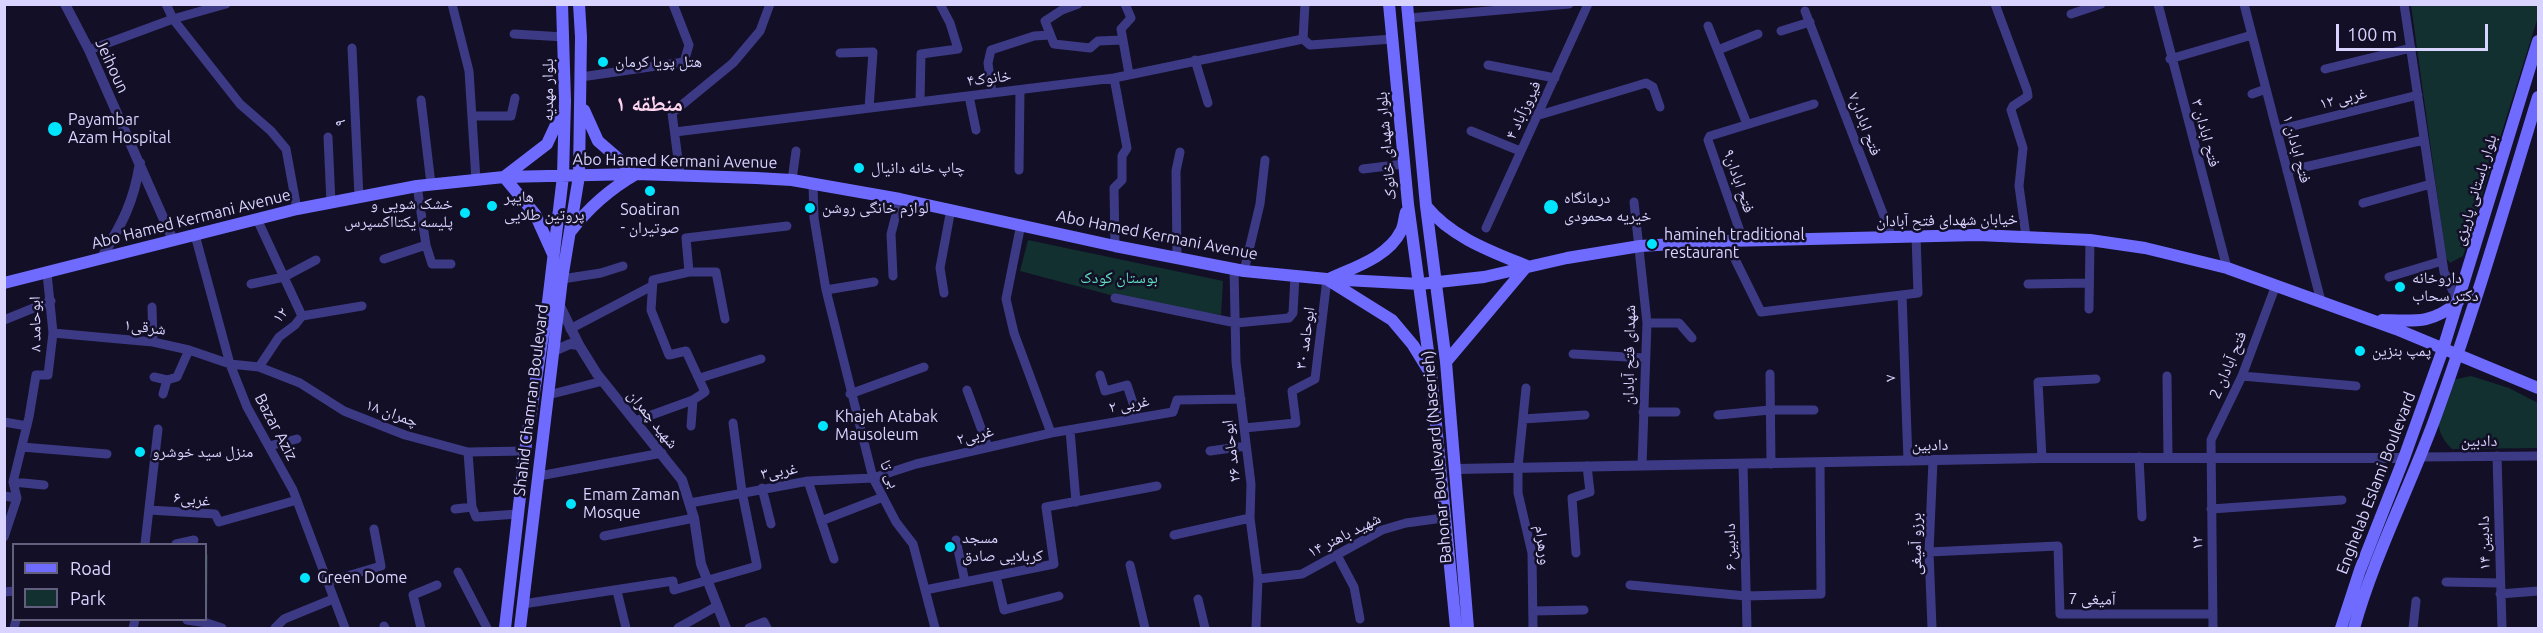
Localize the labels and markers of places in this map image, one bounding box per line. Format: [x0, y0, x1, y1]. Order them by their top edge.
place label: هتل پویا کرمان [615, 52, 702, 72]
marker: هتل پویا کرمان [596, 55, 610, 69]
place label: Payambar Azam Hospital [68, 110, 171, 148]
marker: Payambar Azam Hospital [46, 120, 64, 138]
place label: چاپ خانه دانیال [871, 158, 965, 178]
marker: چاپ خانه دانیال [852, 161, 866, 175]
marker: Soatiran - صوتیران [643, 184, 657, 198]
place label: هایپر پروتین طلایی [504, 187, 585, 225]
place label: درمانگاه خیریه محمودی [1564, 188, 1651, 226]
place label: خشک شویی و پلیسه یکتااکسپرس [344, 194, 453, 232]
place label: لوازم خانگی روشن [822, 198, 929, 218]
marker: درمانگاه خیریه محمودی [1542, 198, 1560, 216]
marker: هایپر پروتین طلایی [485, 199, 499, 213]
place label: Soatiran - صوتیران [620, 200, 680, 238]
marker: لوازم خانگی روشن [803, 201, 817, 215]
marker: خشک شویی و پلیسه یکتااکسپرس [458, 206, 472, 220]
place label: hamineh traditional restaurant [1664, 225, 1805, 263]
marker: hamineh traditional restaurant [1645, 237, 1659, 251]
place label: داروخانه دکتر سحاب [2412, 268, 2479, 306]
marker: داروخانه دکتر سحاب [2393, 280, 2407, 294]
place label: پمپ بنزین [2372, 341, 2431, 361]
marker: پمپ بنزین [2353, 344, 2367, 358]
place label: Khajeh Atabak Mausoleum [835, 407, 938, 445]
marker: Khajeh Atabak Mausoleum [816, 419, 830, 433]
place label: منزل سید خوشرو [152, 442, 253, 462]
marker: منزل سید خوشرو [133, 445, 147, 459]
place label: Emam Zaman Mosque [583, 485, 680, 523]
marker: Emam Zaman Mosque [564, 497, 578, 511]
place label: مسجد کربلایی صادق [962, 528, 1043, 566]
marker: مسجد کربلایی صادق [943, 540, 957, 554]
place label: Green Dome [317, 568, 407, 588]
marker: Green Dome [298, 571, 312, 585]

